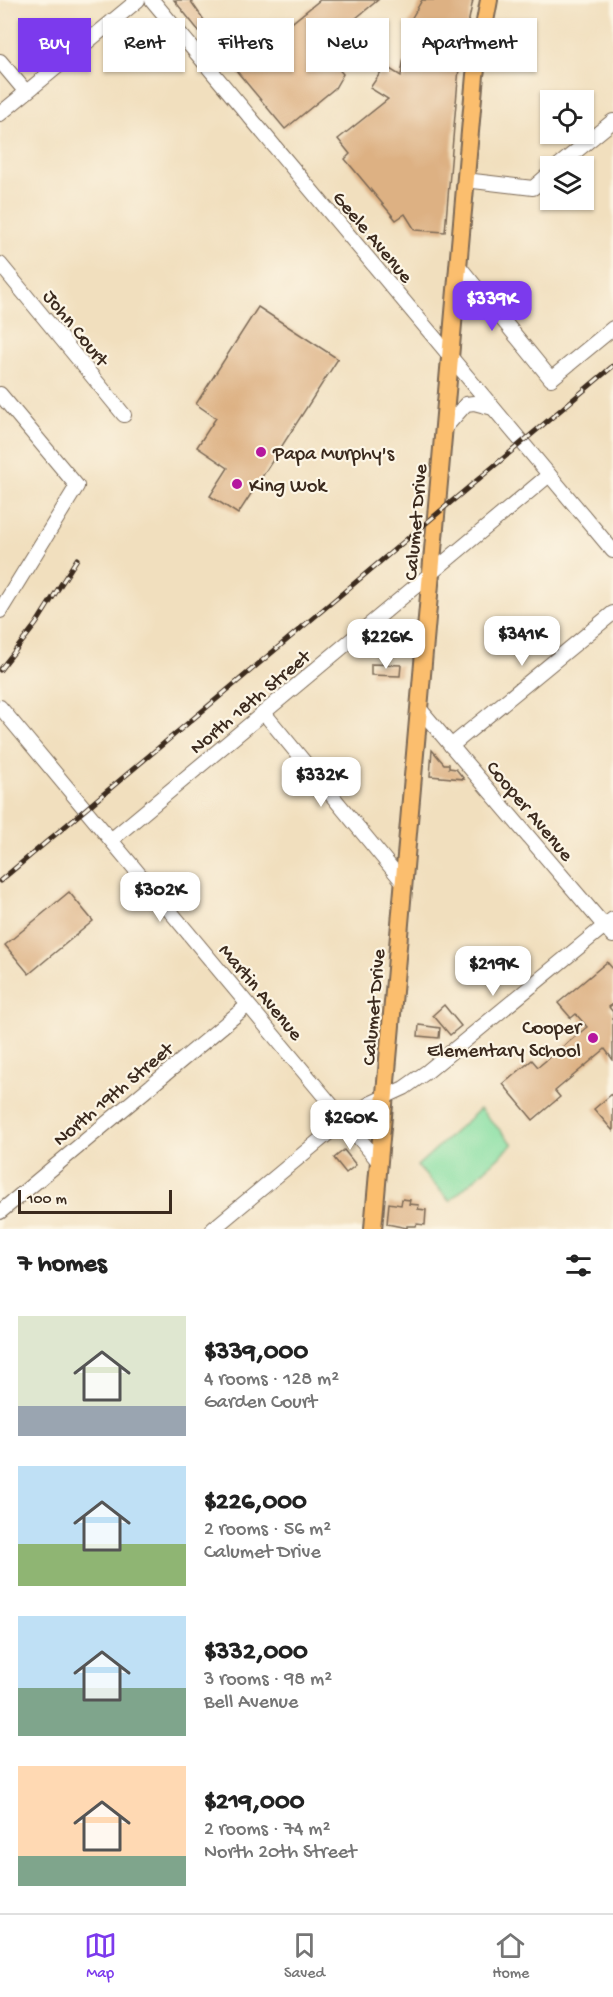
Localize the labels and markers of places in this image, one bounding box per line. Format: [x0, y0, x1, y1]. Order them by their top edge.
pin: $339K [450, 281, 534, 332]
place label: Papa Murphy's [272, 444, 395, 467]
marker: Papa Murphy's [254, 445, 268, 459]
place label: King Wok [249, 476, 328, 499]
marker: King Wok [230, 477, 244, 491]
pin: $341K [480, 616, 564, 667]
pin: $226K [344, 619, 428, 670]
pin: $332K [279, 757, 363, 808]
pin: $302K [118, 872, 202, 923]
pin: $219K [451, 946, 535, 997]
place label: Cooper Elementary School [427, 1018, 583, 1064]
marker: Cooper Elementary School [586, 1031, 600, 1045]
pin: $260K [308, 1100, 392, 1151]

